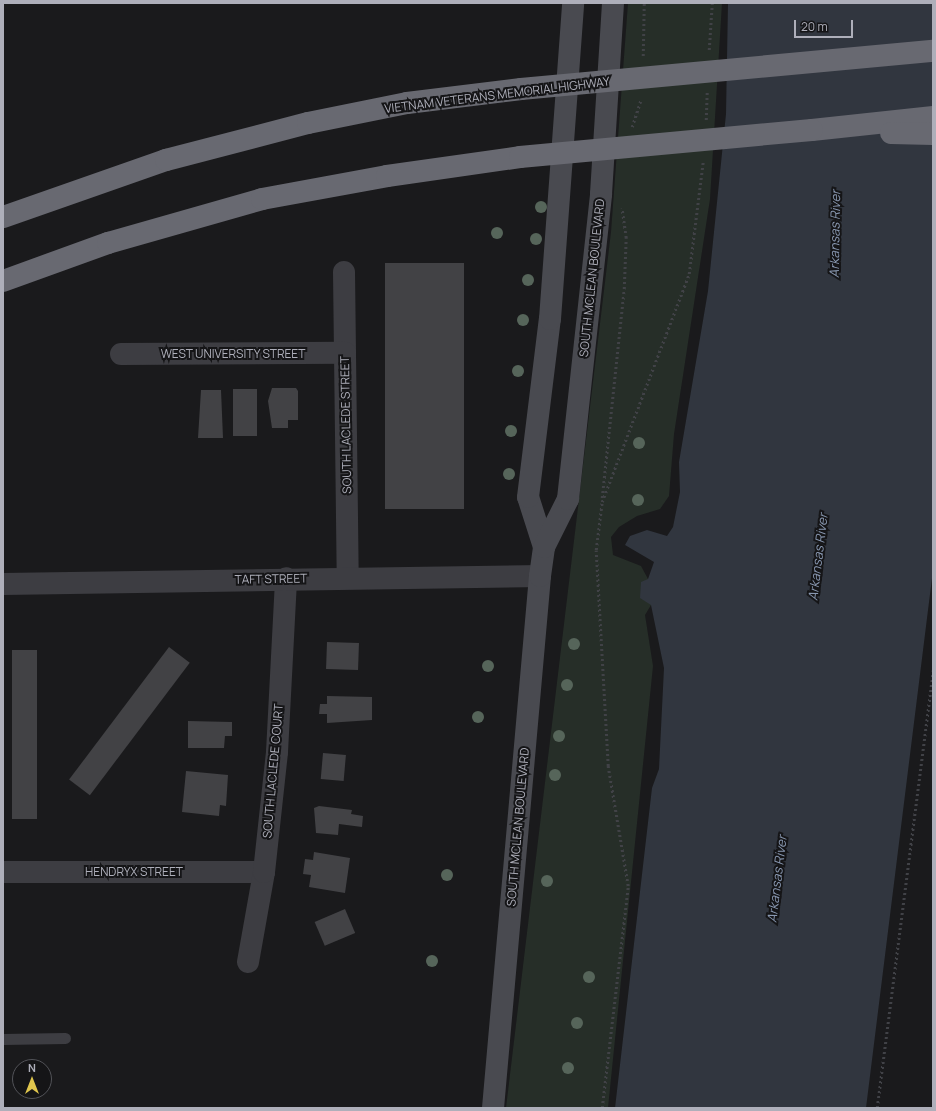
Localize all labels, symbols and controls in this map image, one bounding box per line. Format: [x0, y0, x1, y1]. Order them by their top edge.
scale bar [796, 12, 855, 38]
text: 20 m [801, 18, 828, 35]
street label: VIETNAM VETERANS MEMORIAL HIGHWAY [383, 74, 611, 116]
water label: Arkansas River [826, 190, 844, 278]
street label: SOUTH MCLEAN BOULEVARD [577, 198, 607, 358]
street label: WEST UNIVERSITY STREET [160, 347, 306, 361]
street label: SOUTH LACLEDE STREET [338, 356, 354, 494]
water label: Arkansas River [805, 513, 831, 601]
street label: TAFT STREET [234, 571, 308, 587]
street label: SOUTH LACLEDE COURT [260, 703, 286, 839]
street label: SOUTH MCLEAN BOULEVARD [504, 747, 532, 907]
water label: Arkansas River [764, 835, 790, 923]
street label: HENDRYX STREET [85, 865, 183, 879]
north arrow [12, 1059, 52, 1099]
text: N [28, 1060, 36, 1075]

